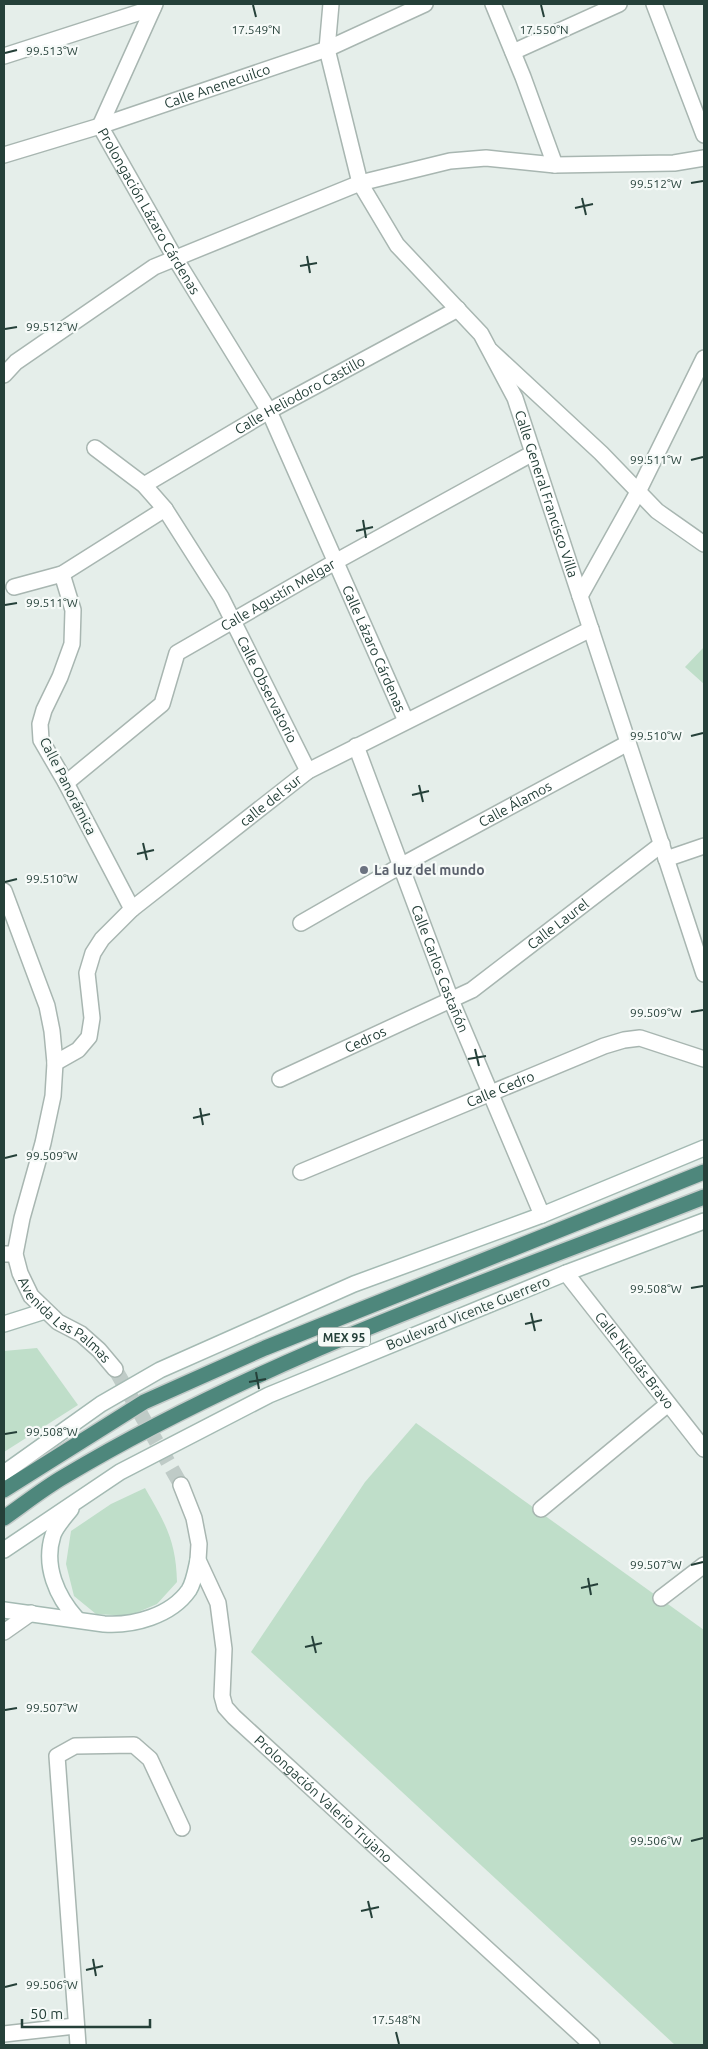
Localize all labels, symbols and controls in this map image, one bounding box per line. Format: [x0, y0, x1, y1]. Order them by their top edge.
text: 17.549°N [231, 23, 281, 36]
text: 17.550°N [519, 23, 569, 36]
text: 99.513°W [26, 44, 78, 57]
street label: Calle Anenecuilco [162, 61, 272, 112]
street label: Prolongación Lázaro Cárdenas [95, 125, 203, 297]
text: 99.512°W [630, 177, 682, 190]
text: 99.512°W [26, 320, 78, 333]
street label: Calle Heliodoro Castillo [232, 353, 368, 437]
street label: Calle General Francisco Villa [512, 408, 581, 580]
text: 99.511°W [630, 453, 682, 466]
street label: Calle Agustín Melgar [218, 555, 339, 634]
street label: Calle Lázaro Cárdenas [339, 583, 409, 715]
text: 99.511°W [26, 596, 78, 609]
street label: Calle Observatorio [234, 633, 301, 746]
text: 99.510°W [630, 729, 682, 742]
street label: Calle Panorámica [37, 735, 99, 837]
street label: calle del sur [236, 771, 305, 830]
street label: Calle Álamos [476, 778, 554, 830]
place label: La luz del mundo [374, 862, 485, 878]
marker: La luz del mundo [358, 864, 370, 876]
text: 99.510°W [26, 872, 78, 885]
street label: Calle Laurel [524, 895, 592, 953]
street label: Calle Carlos Castañón [408, 903, 472, 1035]
text: 99.509°W [630, 1006, 682, 1019]
street label: Cedros [342, 1023, 389, 1056]
street label: Calle Cedro [464, 1068, 537, 1110]
text: 99.509°W [26, 1149, 78, 1162]
street label: Boulevard Vicente Guerrero [384, 1273, 552, 1353]
street label: Avenida Las Palmas [15, 1274, 114, 1366]
text: 99.508°W [630, 1282, 682, 1295]
street label: Calle Nicolás Bravo [592, 1309, 677, 1412]
road number: MEX 95 [318, 1328, 370, 1346]
text: 99.508°W [26, 1425, 78, 1438]
text: 99.507°W [630, 1558, 682, 1571]
text: 99.507°W [26, 1701, 78, 1714]
street label: Prolongación Valerio Trujano [251, 1732, 396, 1866]
text: 99.506°W [630, 1834, 682, 1847]
text: 99.506°W [26, 1978, 78, 1991]
scale bar [22, 1996, 150, 2028]
text: 50 m [30, 2005, 63, 2022]
text: 17.548°N [371, 2013, 421, 2026]

